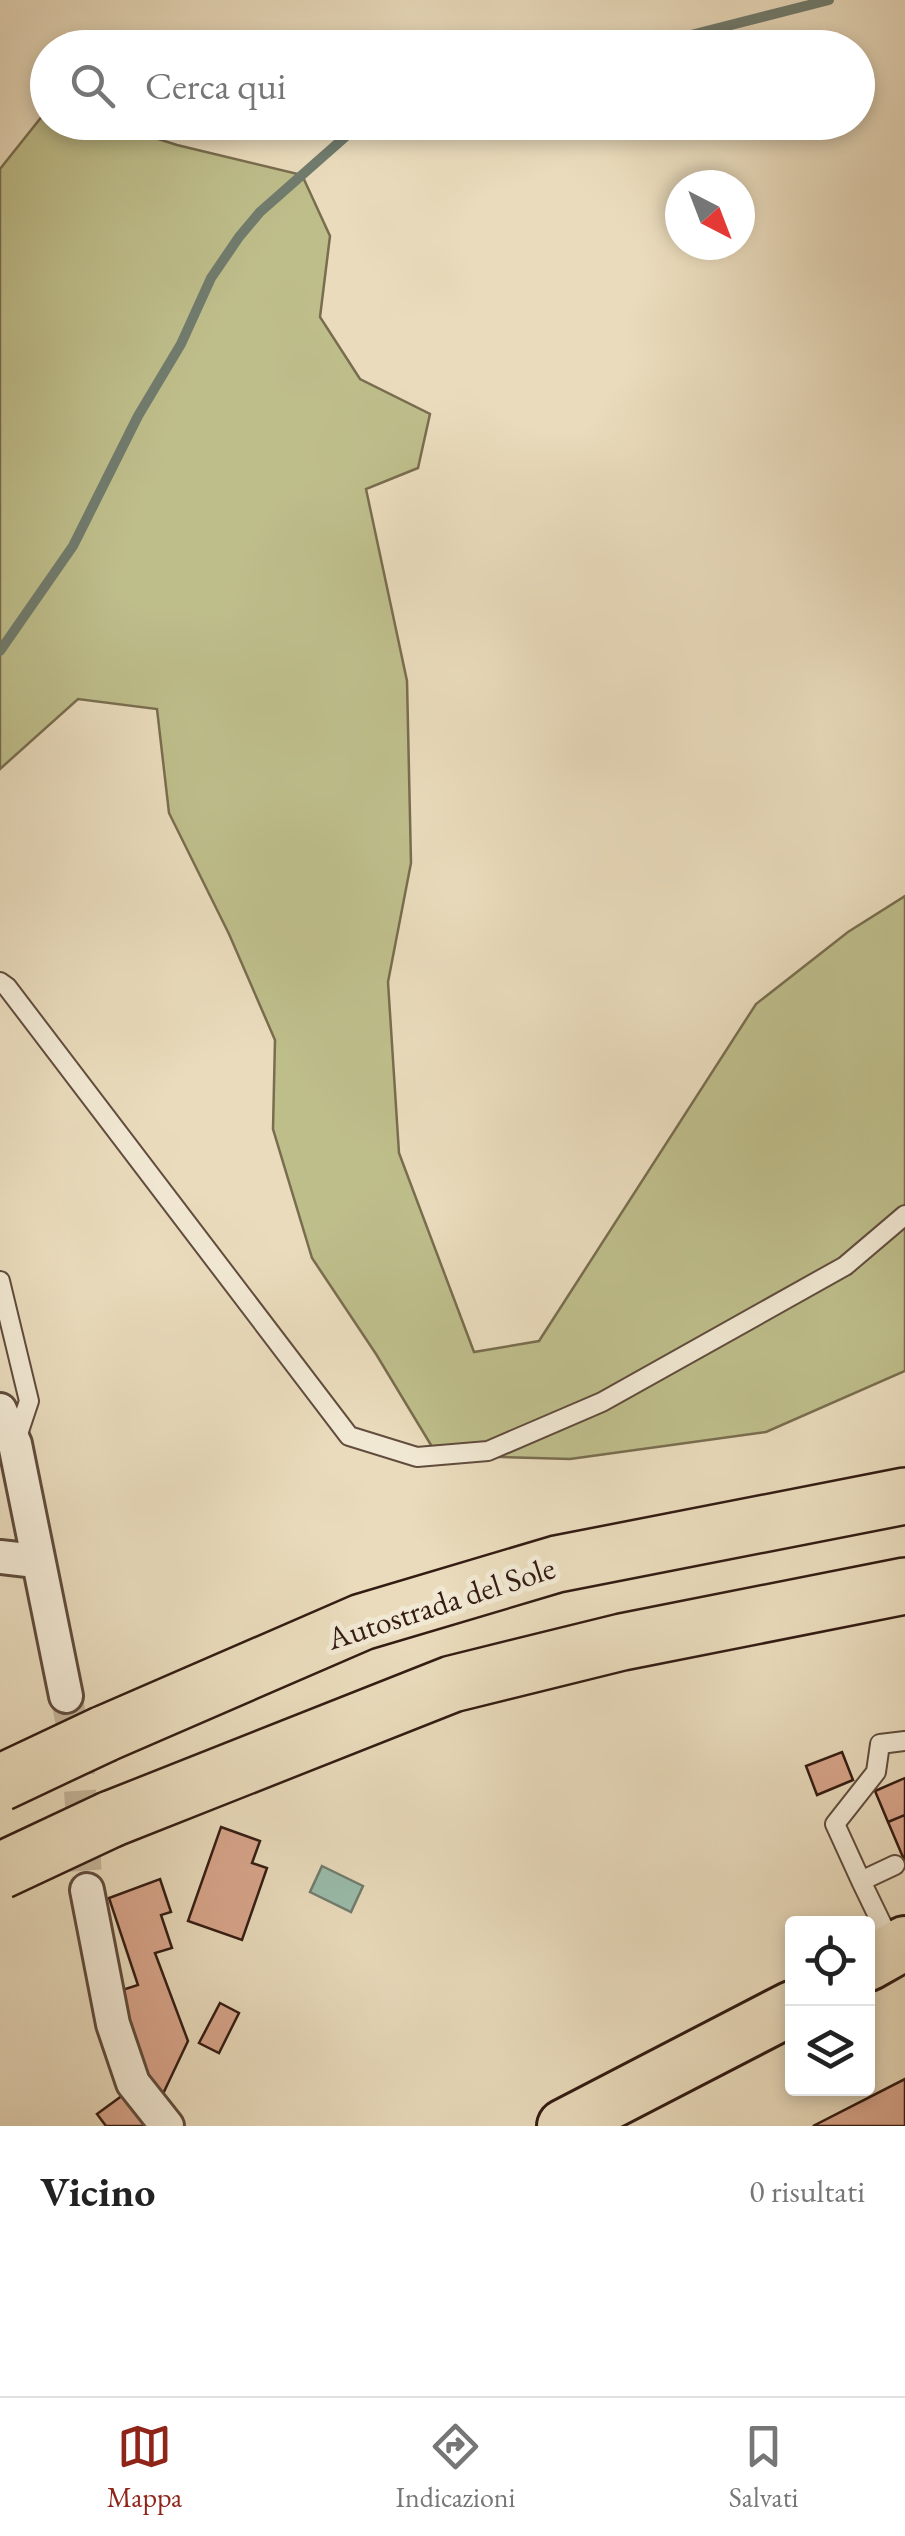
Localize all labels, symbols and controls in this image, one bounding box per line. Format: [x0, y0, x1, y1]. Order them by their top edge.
search box [30, 30, 875, 140]
icon: search [65, 58, 120, 113]
text: Cerca qui [145, 61, 286, 110]
north arrow [665, 170, 755, 260]
street label: Autostrada del Sole [321, 1546, 560, 1660]
map controls [785, 1916, 875, 2096]
button: locate [785, 1916, 875, 2006]
button: layers [785, 2006, 875, 2096]
text: Vicino [40, 2164, 155, 2219]
text: 0 risultati [749, 2170, 865, 2212]
tab: Mappa [107, 2419, 182, 2515]
tab: Indicazioni [396, 2419, 515, 2515]
tab: Salvati [729, 2419, 798, 2515]

